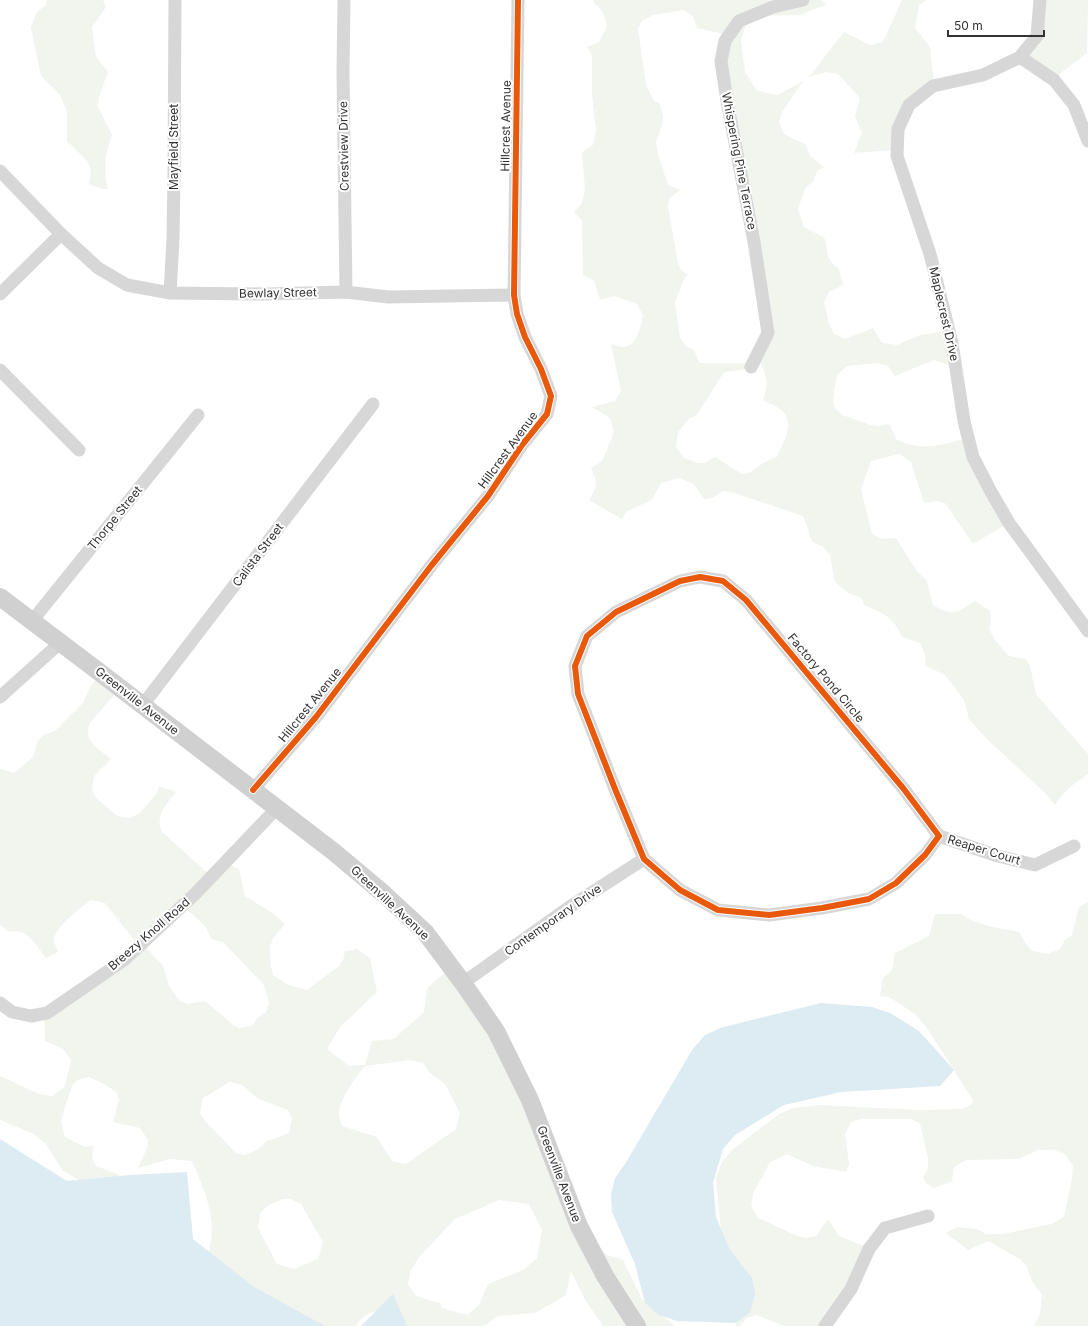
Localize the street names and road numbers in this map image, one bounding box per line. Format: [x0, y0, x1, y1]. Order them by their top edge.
street label: Hillcrest Avenue [497, 80, 514, 172]
street label: Whispering Pine Terrace [719, 91, 760, 231]
street label: Crestview Drive [335, 101, 352, 191]
street label: Mayfield Street [166, 104, 181, 190]
street label: Maplecrest Drive [926, 265, 963, 363]
street label: Bewlay Street [239, 284, 317, 301]
street label: Hillcrest Avenue [475, 408, 541, 491]
street label: Thorpe Street [84, 482, 145, 553]
street label: Calista Street [229, 520, 286, 589]
street label: Factory Pond Circle [785, 630, 868, 725]
street label: Greenville Avenue [92, 663, 182, 738]
street label: Hillcrest Avenue [275, 664, 344, 745]
street label: Reaper Court [946, 831, 1022, 868]
street label: Greenville Avenue [348, 862, 433, 943]
street label: Contemporary Drive [501, 881, 604, 959]
street label: Breezy Knoll Road [105, 894, 193, 973]
street label: Greenville Avenue [534, 1123, 585, 1224]

